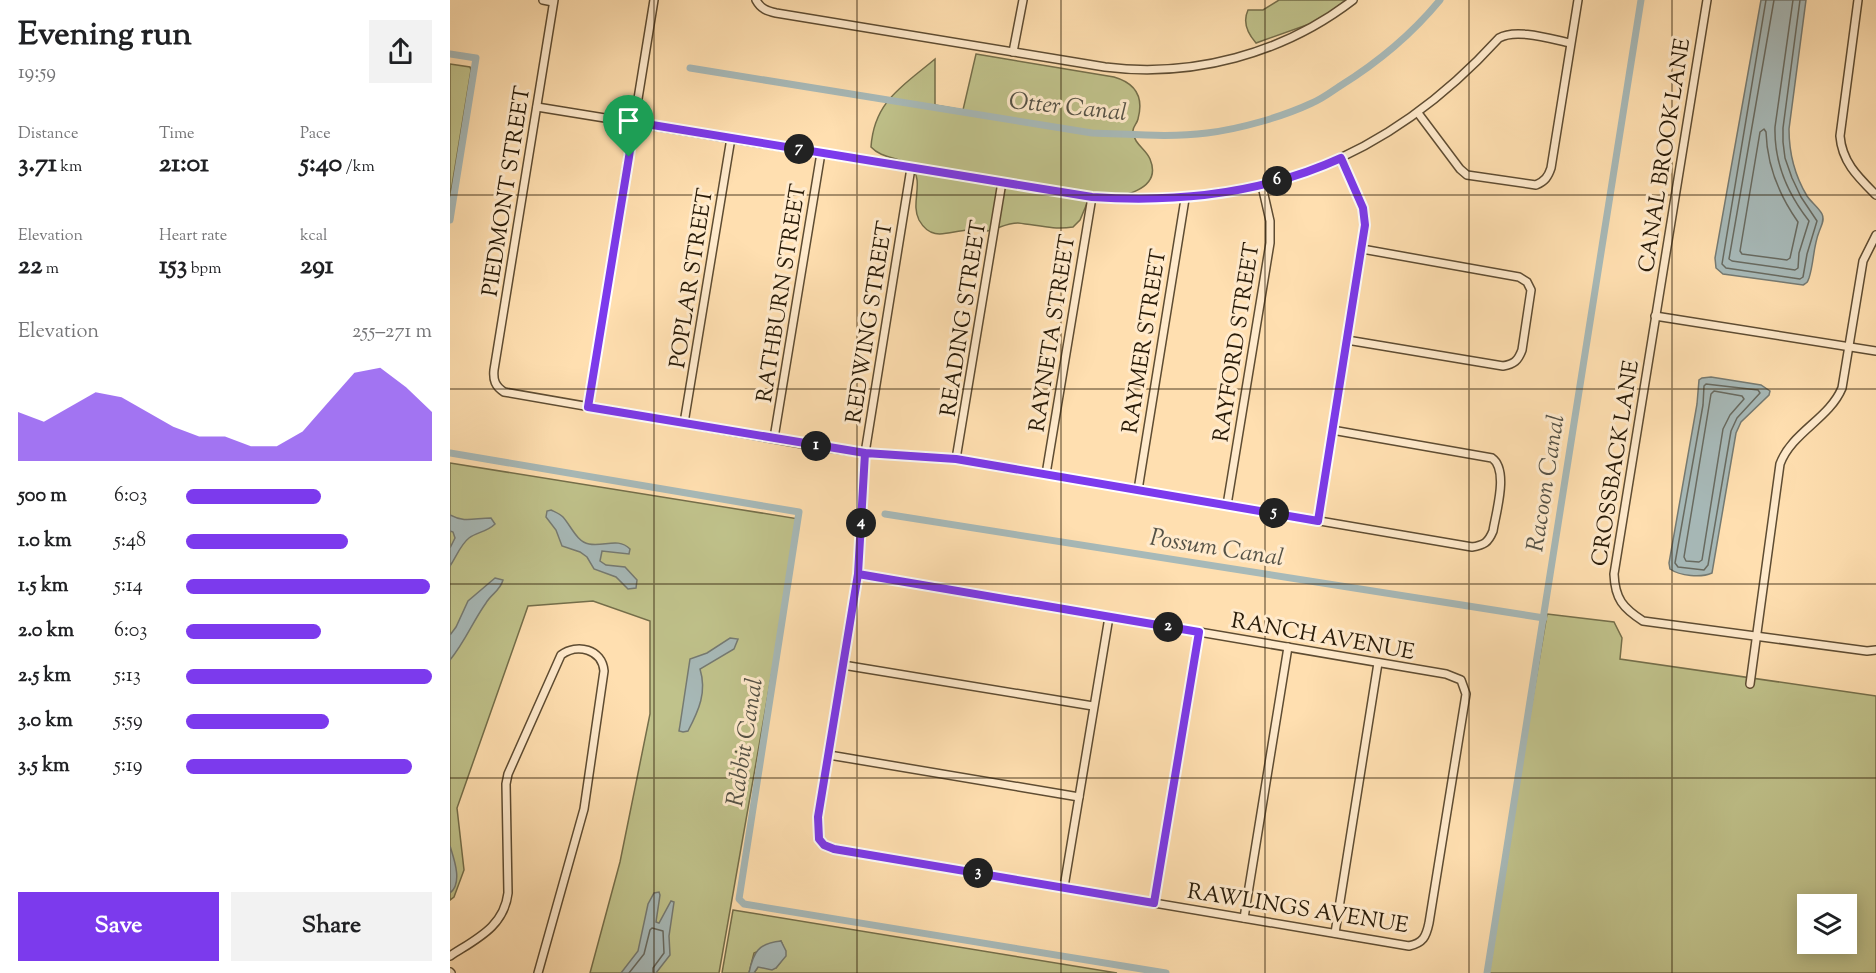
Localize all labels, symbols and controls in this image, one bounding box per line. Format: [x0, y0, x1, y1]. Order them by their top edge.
text: Evening run [18, 12, 192, 60]
button: share [369, 20, 432, 83]
street label: CANAL BROOK LANE [1632, 36, 1700, 275]
text: 19:59 [18, 59, 56, 88]
street label: PIEDMONT STREET [476, 84, 540, 299]
water label: Otter Canal [1007, 85, 1128, 131]
pin [603, 95, 654, 157]
icon: arrive [612, 104, 645, 137]
text: Distance [18, 123, 78, 146]
text: Time [159, 123, 195, 146]
text: Pace [300, 123, 331, 146]
pin: 7 [784, 134, 814, 164]
text: 7 [795, 137, 803, 160]
text: 3.71 [18, 146, 57, 183]
text: 21:01 [159, 146, 209, 183]
text: 5:40 [300, 146, 342, 183]
text: km [57, 156, 82, 179]
text: /km [342, 156, 375, 179]
pin: 6 [1262, 166, 1292, 196]
text: 6 [1273, 169, 1281, 192]
street label: RATHBURN STREET [750, 181, 816, 405]
street label: POPLAR STREET [663, 186, 723, 371]
street label: READING STREET [934, 218, 996, 419]
street label: REDWING STREET [839, 219, 903, 426]
text: Elevation [18, 225, 83, 248]
text: Heart rate [159, 225, 227, 248]
text: kcal [300, 225, 328, 248]
street label: RAYNETA STREET [1023, 232, 1085, 434]
street label: RAYFORD STREET [1206, 240, 1270, 444]
street label: RAYMER STREET [1116, 246, 1176, 436]
text: 22 [18, 248, 42, 285]
text: 153 [159, 248, 187, 285]
text: 291 [300, 248, 334, 285]
text: m [42, 258, 59, 281]
text: bpm [187, 258, 221, 281]
text: Elevation [18, 318, 99, 347]
text: 255–271 m [352, 318, 432, 347]
street label: CROSSBACK LANE [1585, 358, 1649, 569]
water label: Racoon Canal [1519, 413, 1575, 554]
pin: 1 [801, 431, 831, 461]
text: 1 [813, 434, 819, 457]
text: 500 m [18, 482, 67, 511]
text: 6:03 [114, 482, 147, 511]
pin: 5 [1259, 498, 1289, 528]
text: 5 [1271, 501, 1277, 524]
pin: 4 [846, 508, 876, 538]
text: 4 [857, 511, 865, 534]
water label: Possum Canal [1147, 522, 1286, 576]
text: 1.0 km [18, 527, 72, 556]
text: 5:48 [114, 527, 146, 556]
text: 1.5 km [18, 572, 68, 601]
text: 5:14 [114, 572, 143, 601]
street label: RANCH AVENUE [1228, 606, 1417, 670]
pin: 2 [1153, 612, 1183, 642]
text: 2 [1164, 615, 1172, 638]
text: 2.0 km [18, 617, 74, 646]
text: 6:03 [114, 617, 147, 646]
text: 2.5 km [18, 662, 71, 691]
text: 5:13 [114, 662, 141, 691]
water label: Rabbit Canal [719, 676, 773, 809]
text: 3.0 km [18, 707, 73, 736]
text: 5:59 [114, 707, 143, 736]
text: 3.5 km [18, 752, 70, 781]
text: 5:19 [114, 752, 142, 781]
pin: 3 [963, 858, 993, 888]
text: 3 [975, 861, 981, 884]
street label: RAWLINGS AVENUE [1185, 877, 1410, 943]
button: Save [18, 892, 219, 961]
button: Share [231, 892, 432, 961]
map controls [1797, 894, 1857, 954]
button: layers [1797, 894, 1857, 954]

